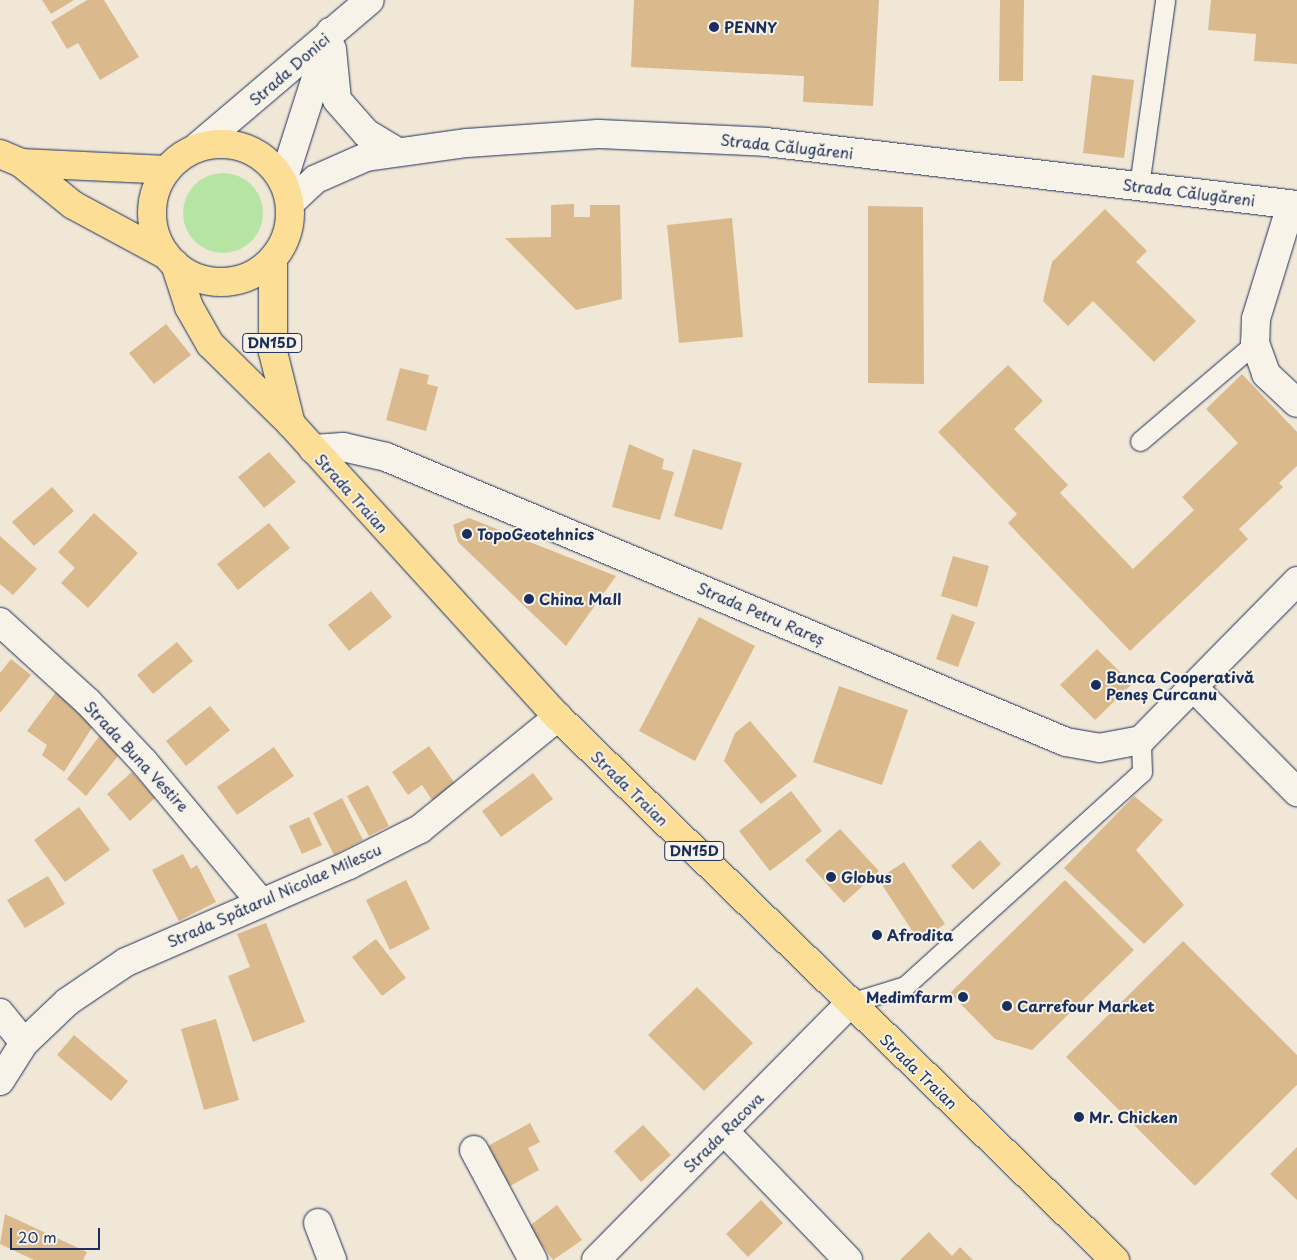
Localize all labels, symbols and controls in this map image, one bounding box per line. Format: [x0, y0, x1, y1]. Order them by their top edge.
place label: PENNY [724, 18, 777, 36]
marker: PENNY [708, 21, 720, 33]
street label: Strada Donici [245, 29, 333, 109]
street label: Strada Călugăreni [720, 130, 854, 162]
street label: Strada Călugăreni [1122, 175, 1256, 209]
road number: DN15D [242, 332, 302, 354]
street label: Strada Traian [311, 449, 393, 537]
place label: TopoGeotehnics [477, 525, 594, 543]
marker: TopoGeotehnics [461, 528, 473, 540]
street label: Strada Petru Rareș [694, 578, 828, 648]
place label: China Mall [539, 590, 621, 608]
marker: China Mall [523, 593, 535, 605]
place label: Banca Cooperativă Peneș Curcanu [1106, 667, 1254, 702]
marker: Banca Cooperativă Peneș Curcanu [1090, 679, 1102, 691]
street label: Strada Buna Vestire [81, 697, 193, 815]
street label: Strada Traian [587, 746, 673, 830]
street label: Strada Spătarul Nicolae Milescu [163, 839, 385, 951]
road number: DN15D [664, 839, 724, 862]
place label: Globus [841, 868, 892, 886]
marker: Globus [825, 871, 837, 883]
place label: Afrodita [887, 926, 953, 944]
marker: Afrodita [871, 929, 883, 941]
place label: Medimfarm [866, 988, 953, 1006]
marker: Medimfarm [957, 991, 969, 1003]
place label: Carrefour Market [1017, 997, 1155, 1015]
marker: Carrefour Market [1001, 1000, 1013, 1012]
street label: Strada Traian [876, 1029, 962, 1113]
street label: Strada Racova [679, 1088, 767, 1176]
place label: Mr. Chicken [1089, 1108, 1179, 1126]
marker: Mr. Chicken [1073, 1111, 1085, 1123]
scale bar [12, 1218, 102, 1250]
text: 20 m [18, 1225, 57, 1248]

